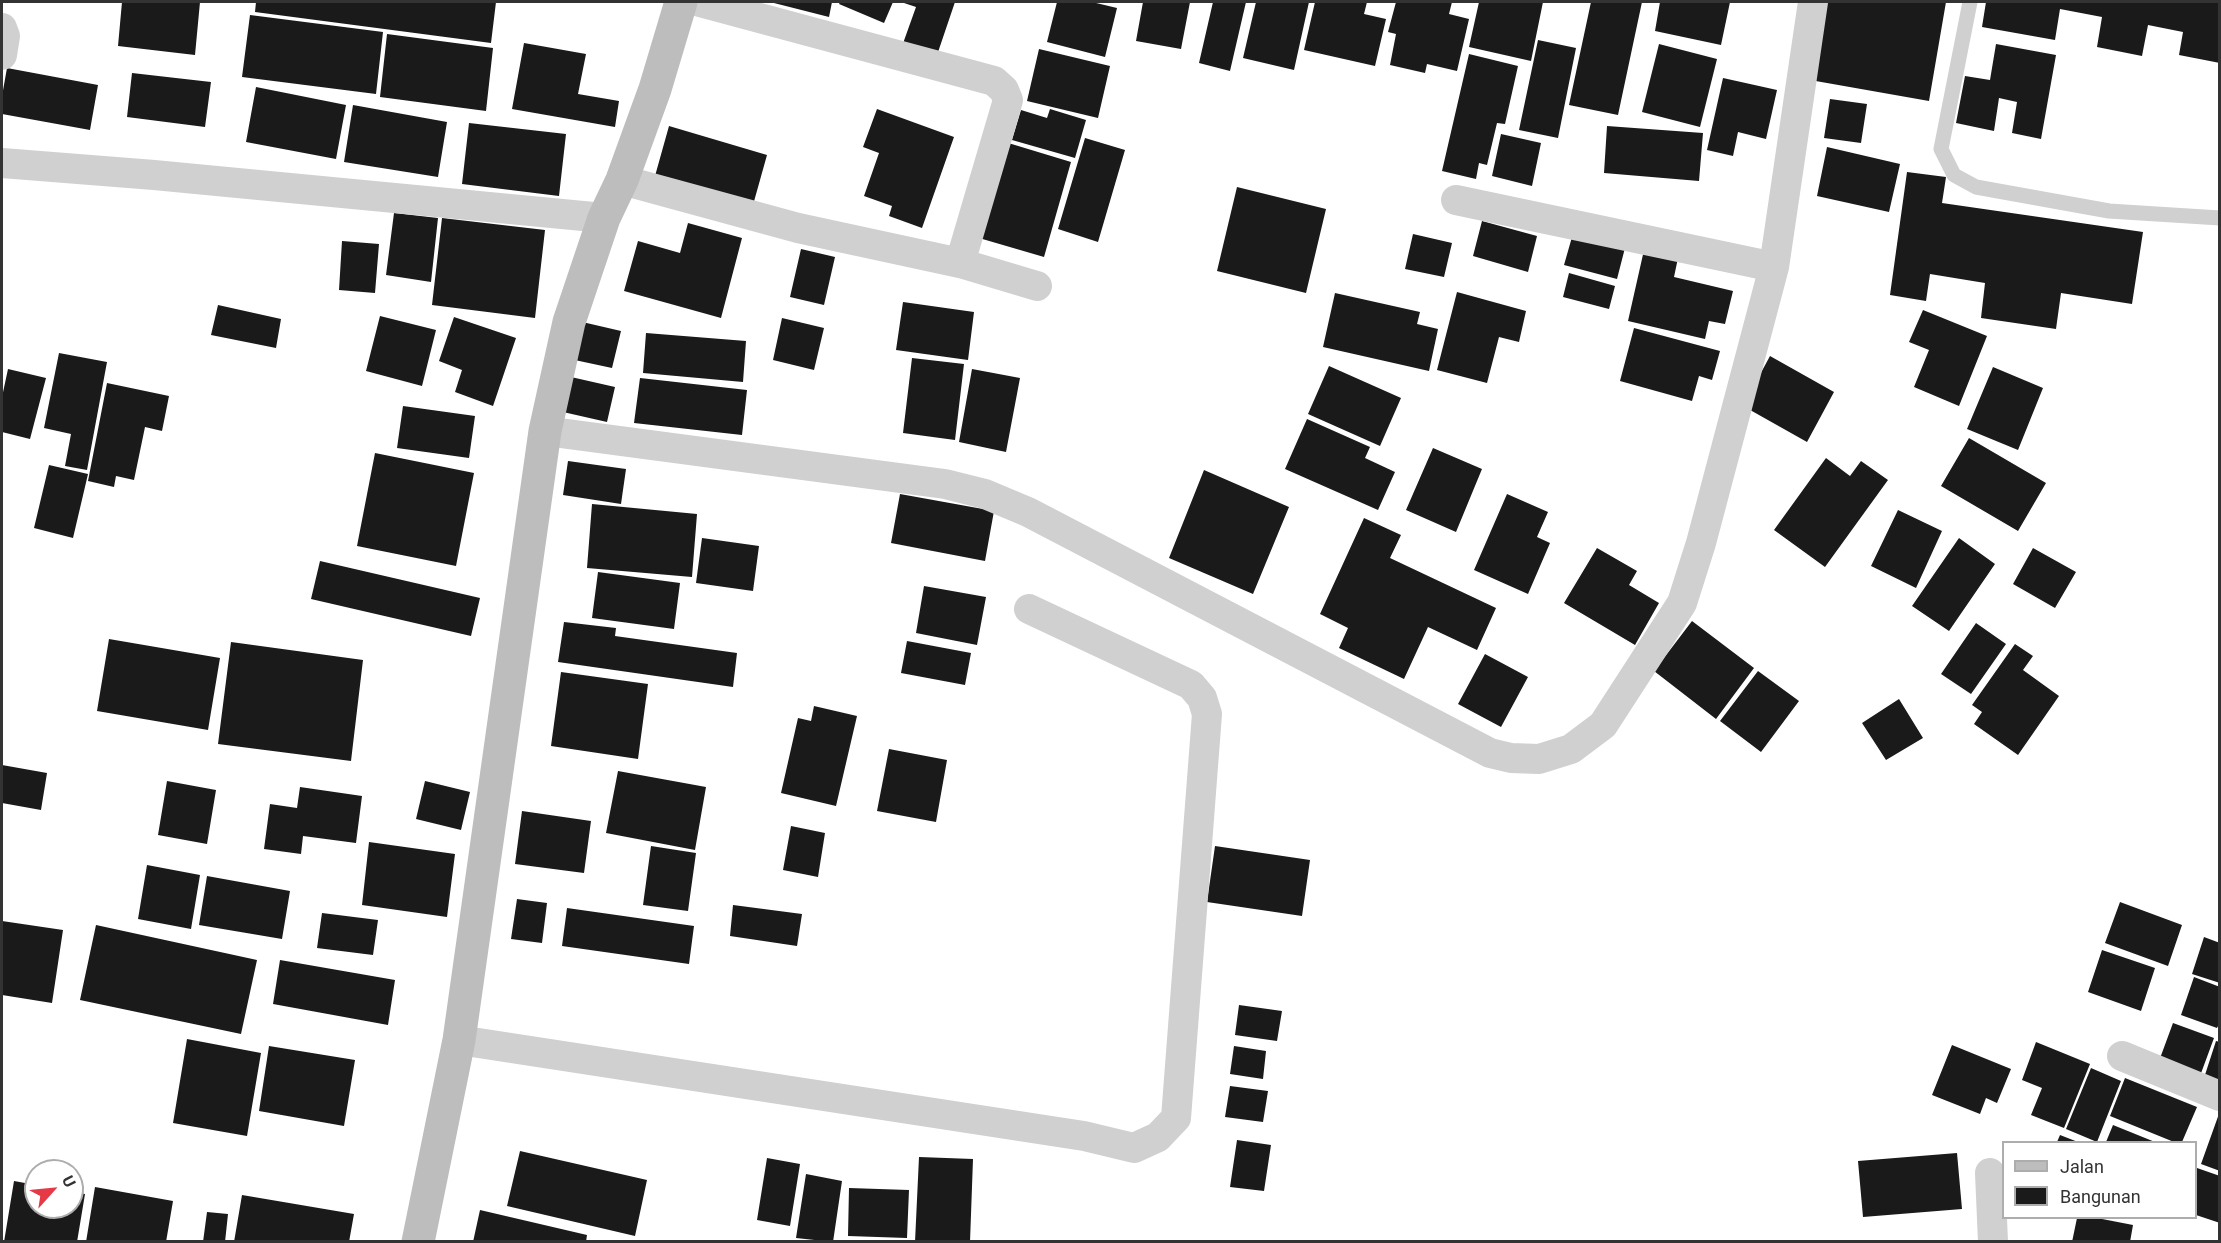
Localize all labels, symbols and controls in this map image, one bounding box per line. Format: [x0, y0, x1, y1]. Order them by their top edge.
legend [2002, 1141, 2197, 1219]
text: Jalan [2060, 1156, 2104, 1177]
north arrow [24, 1159, 84, 1219]
text: U [58, 1172, 80, 1191]
text: Bangunan [2060, 1186, 2141, 1207]

